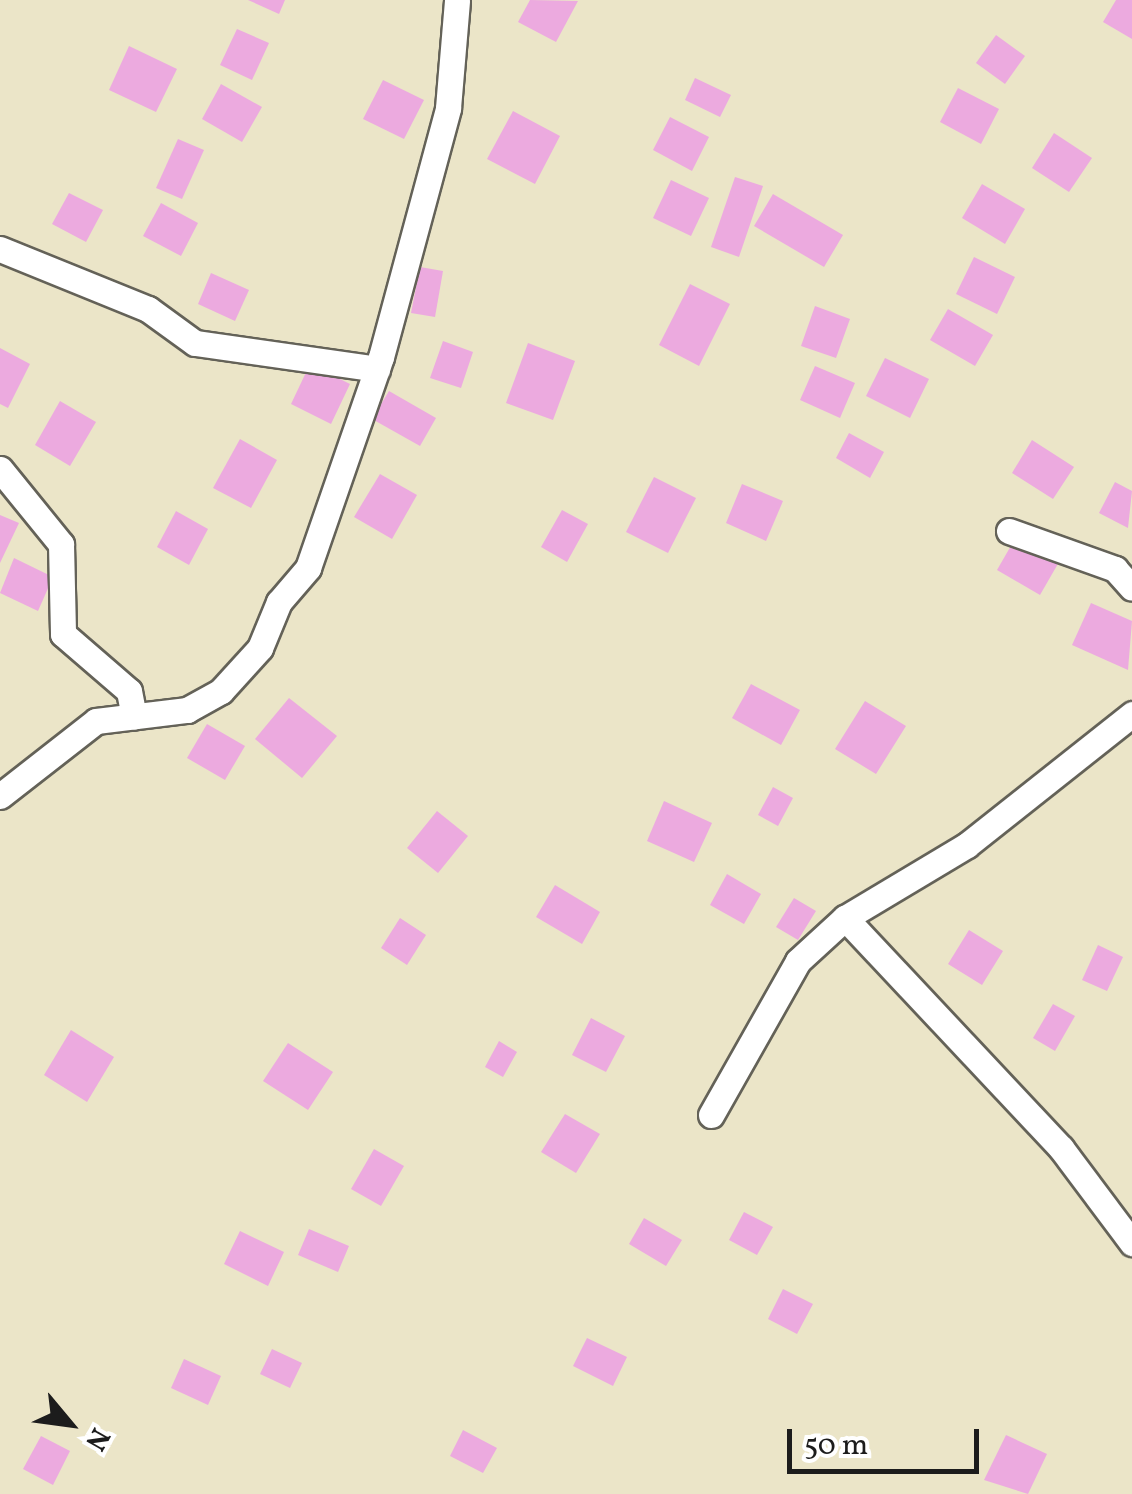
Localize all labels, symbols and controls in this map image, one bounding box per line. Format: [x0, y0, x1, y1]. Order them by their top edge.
north arrow [20, 1374, 120, 1474]
scale bar [792, 1409, 984, 1471]
text: N [75, 1420, 119, 1457]
text: 50 m [804, 1425, 868, 1467]

